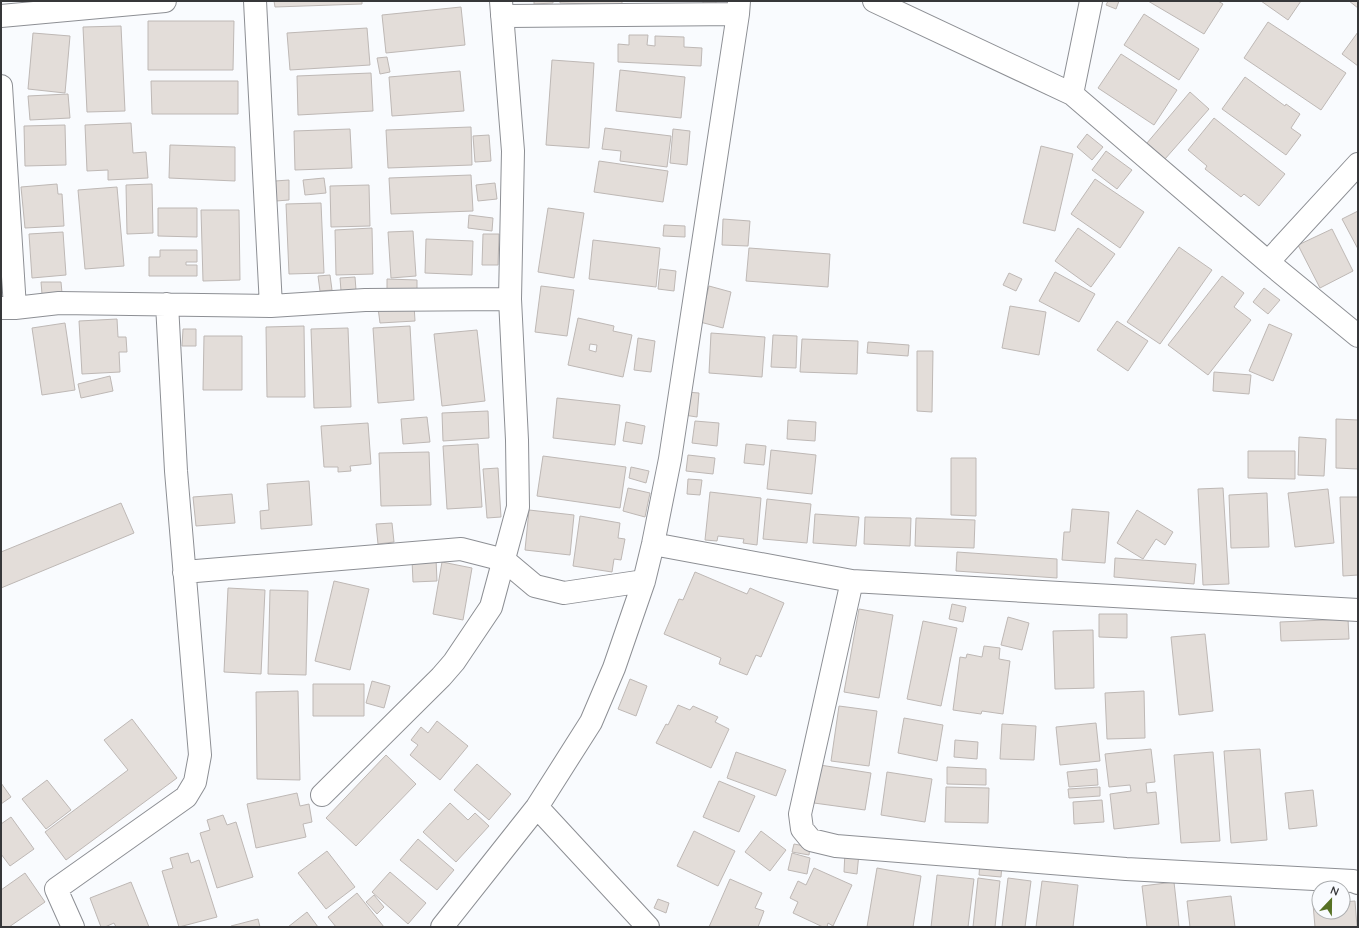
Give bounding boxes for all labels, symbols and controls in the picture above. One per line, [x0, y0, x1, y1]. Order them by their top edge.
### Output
north arrow [1311, 880, 1351, 920]
text: N [1328, 883, 1341, 899]

